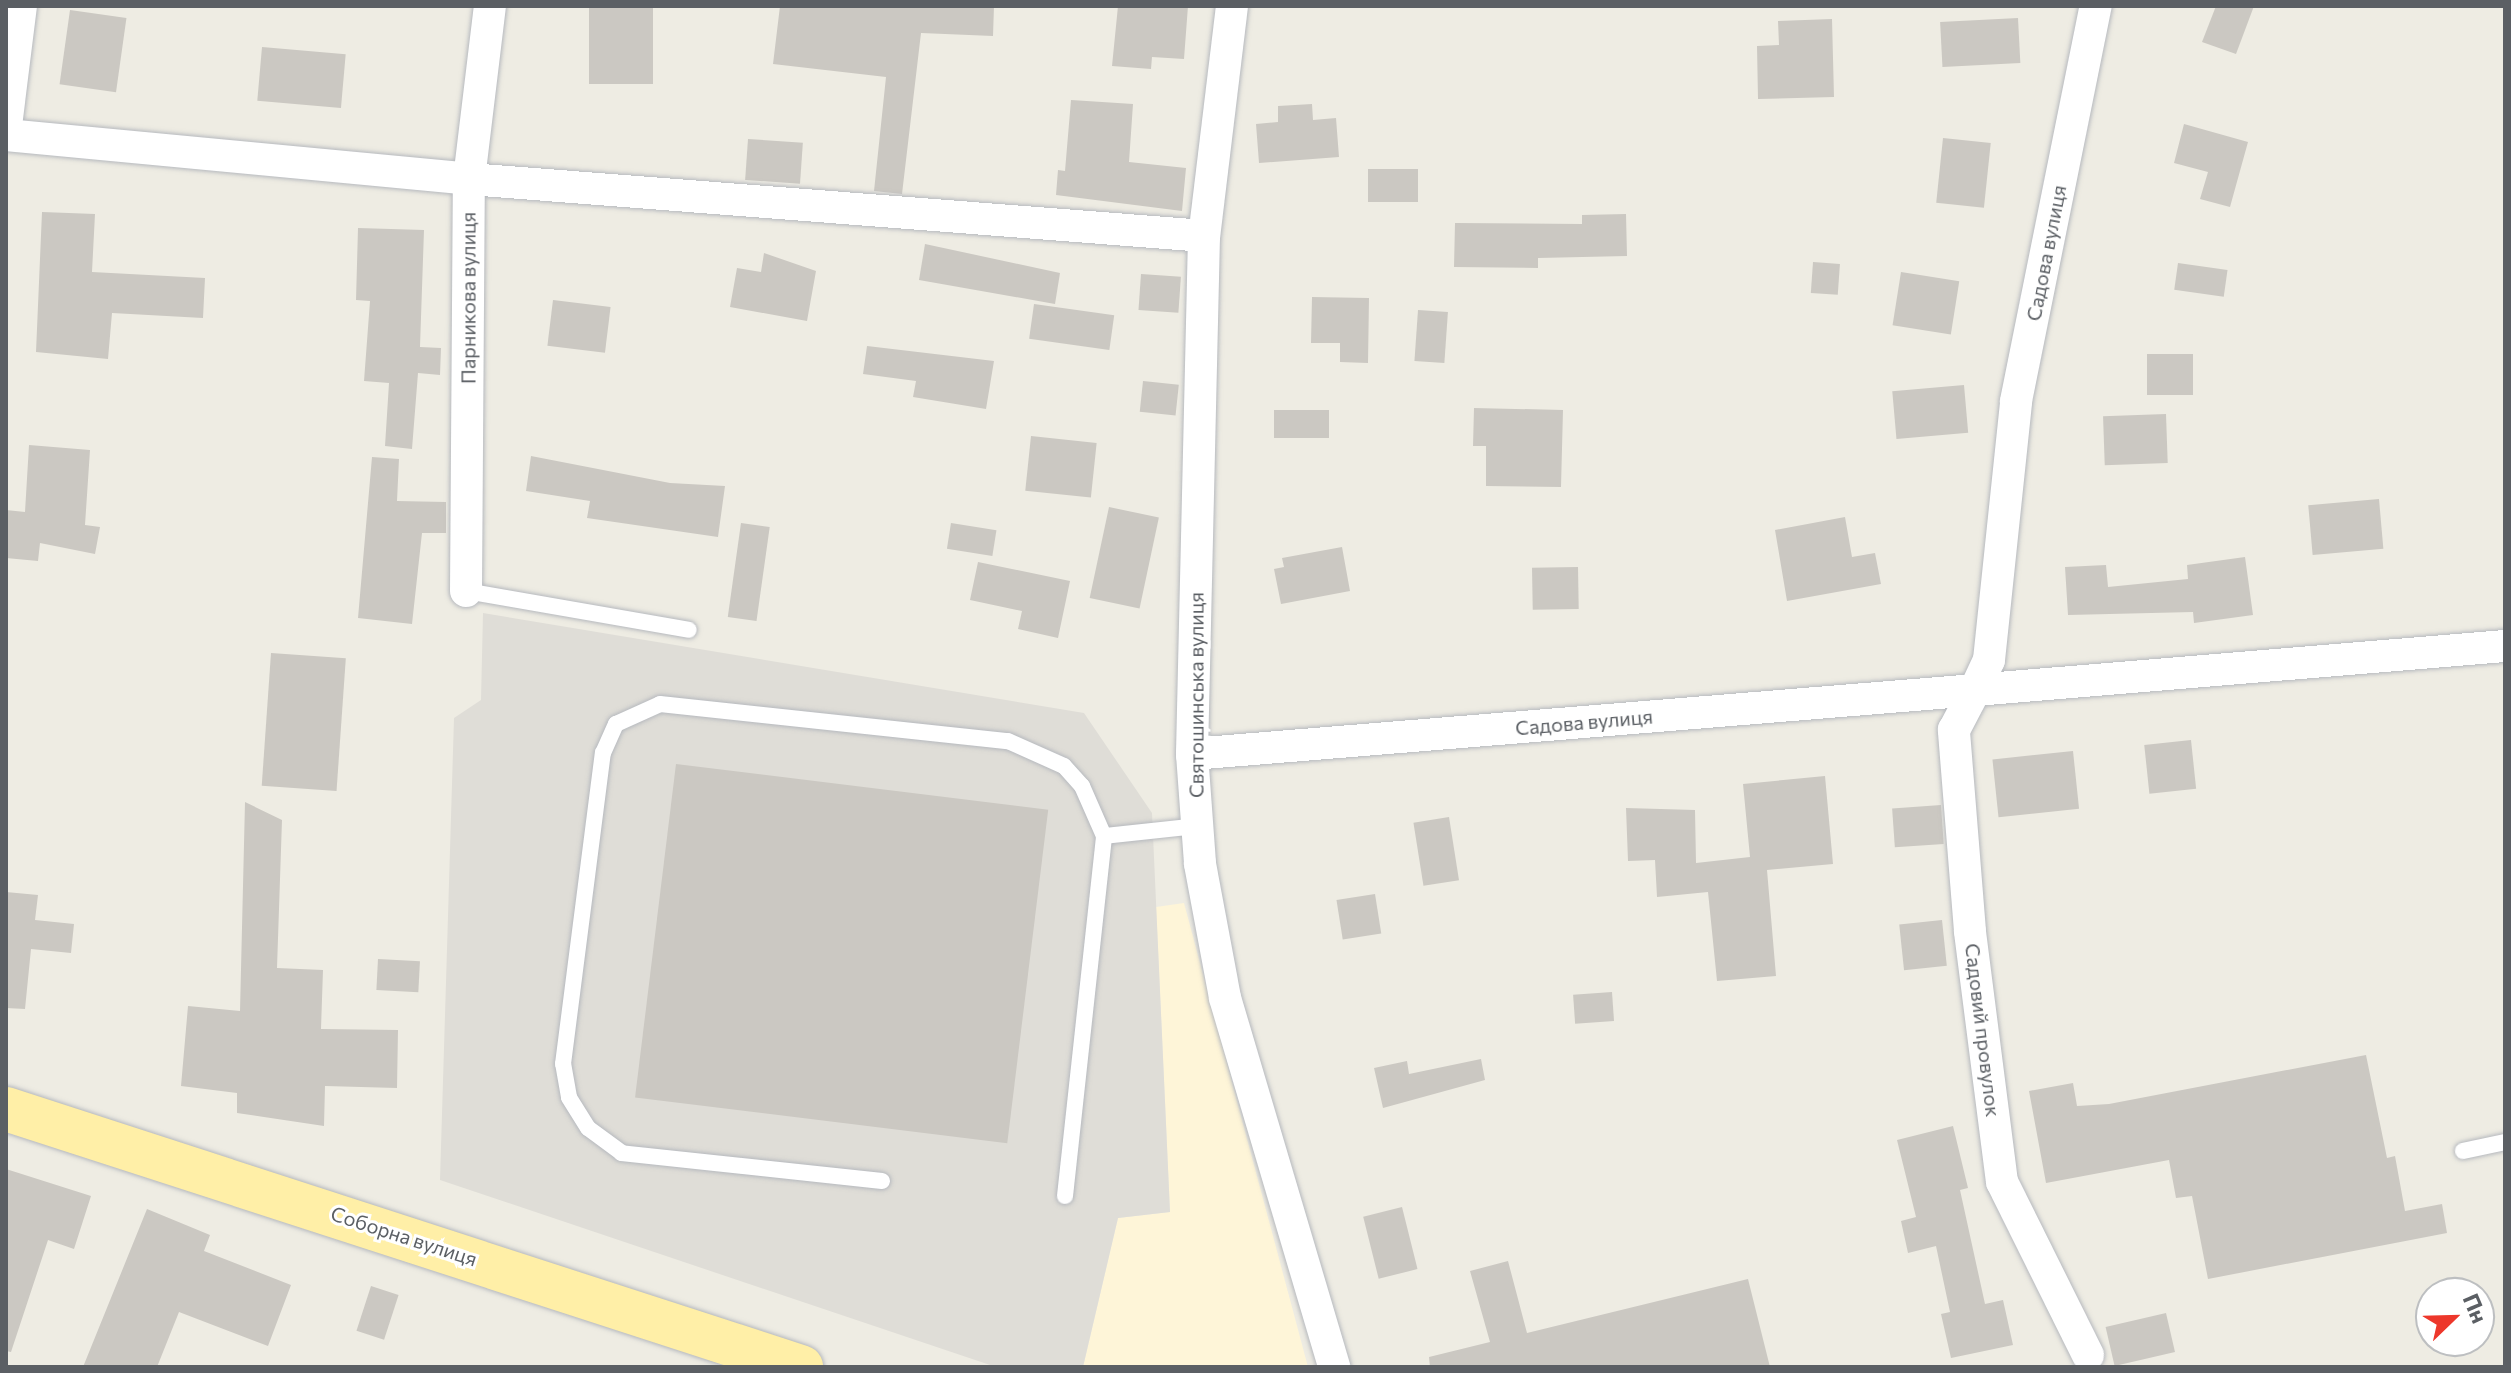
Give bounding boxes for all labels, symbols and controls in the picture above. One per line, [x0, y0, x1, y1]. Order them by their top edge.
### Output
street label: Садова вулиця [2021, 183, 2071, 323]
street label: Парникова вулиця [456, 212, 480, 384]
street label: Святошинська вулиця [1184, 592, 1208, 798]
street label: Садова вулиця [1514, 704, 1654, 740]
street label: Садовий провулок [1960, 942, 2006, 1118]
street label: Соборна вулиця [328, 1201, 480, 1271]
north arrow [2415, 1277, 2495, 1357]
text: Пн [2458, 1290, 2494, 1327]

